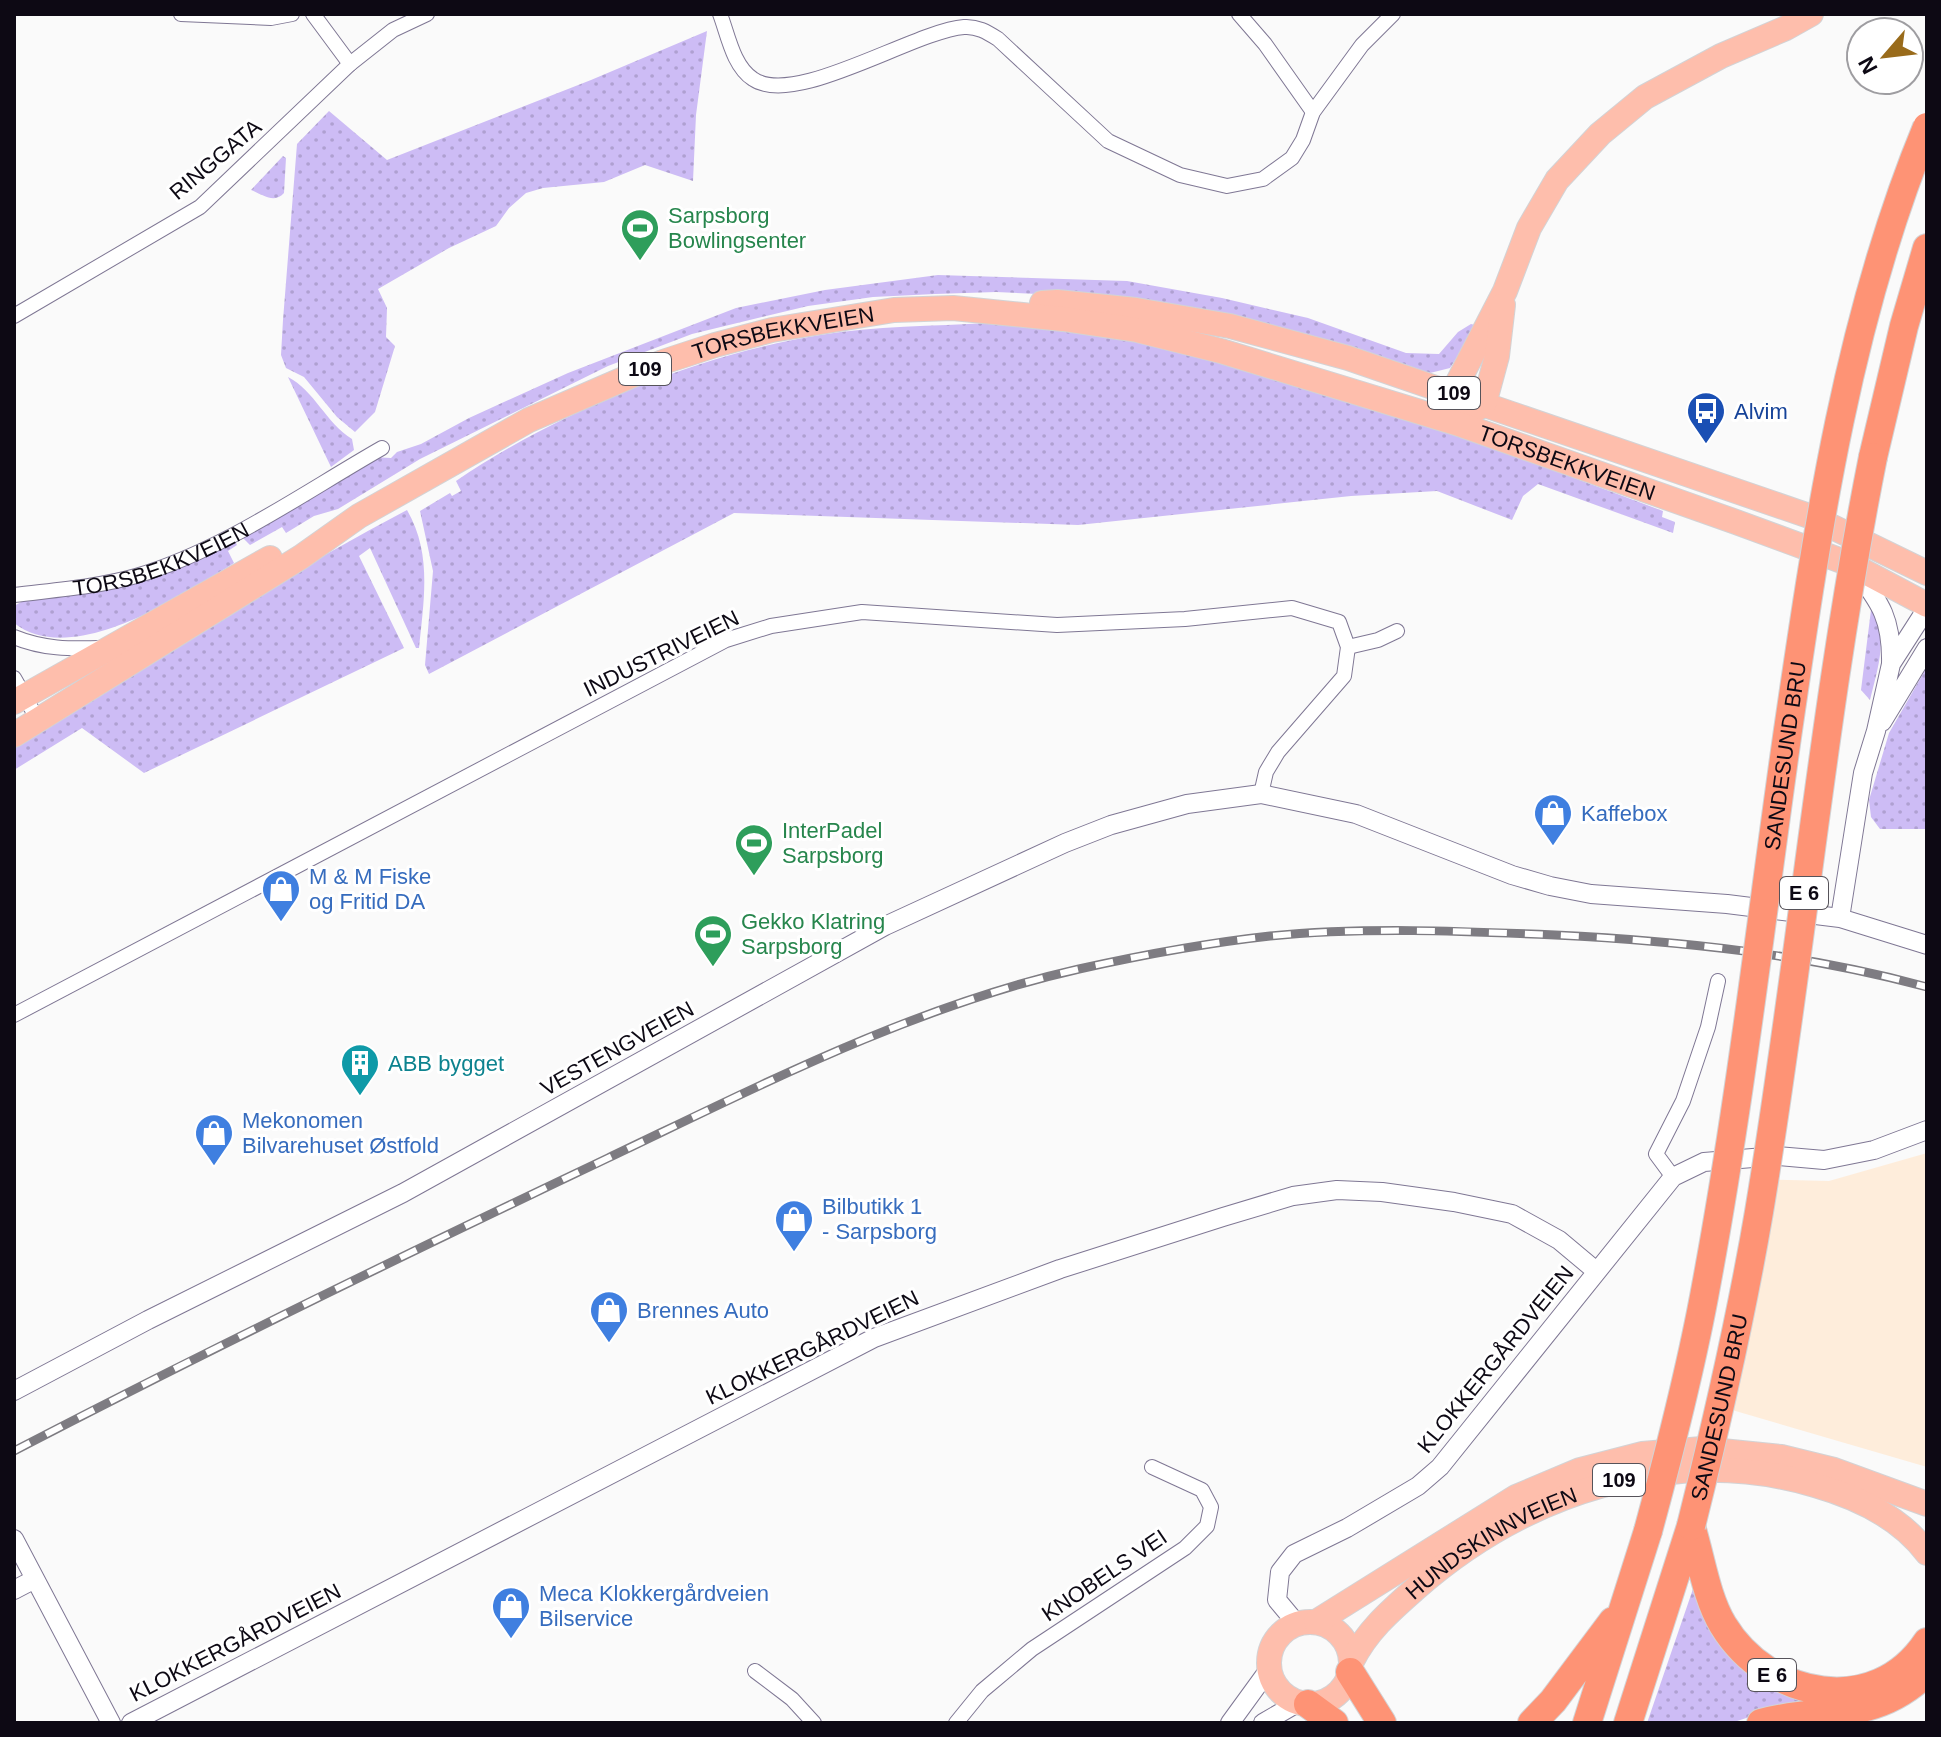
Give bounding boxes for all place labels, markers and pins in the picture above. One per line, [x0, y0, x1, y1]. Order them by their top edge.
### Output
place label: Sarpsborg Bowlingsenter [668, 203, 806, 253]
sports icon: Sarpsborg Bowlingsenter [619, 207, 661, 262]
bus stop icon: Alvim [1685, 390, 1727, 445]
place label: Alvim [1734, 399, 1788, 424]
shop icon: Kaffebox [1532, 792, 1574, 847]
place label: Kaffebox [1581, 801, 1667, 826]
place label: InterPadel Sarpsborg [782, 818, 884, 868]
sports icon: InterPadel Sarpsborg [733, 822, 775, 877]
place label: M & M Fiske og Fritid DA [309, 864, 431, 914]
shop icon: M & M Fiske og Fritid DA [260, 868, 302, 923]
place label: Gekko Klatring Sarpsborg [741, 909, 885, 959]
sports icon: Gekko Klatring Sarpsborg [692, 913, 734, 968]
building icon: ABB bygget [339, 1042, 381, 1097]
place label: ABB bygget [388, 1051, 504, 1076]
place label: Mekonomen Bilvarehuset Østfold [242, 1108, 439, 1158]
shop icon: Mekonomen Bilvarehuset Østfold [193, 1112, 235, 1167]
place label: Bilbutikk 1 - Sarpsborg [822, 1194, 937, 1244]
shop icon: Bilbutikk 1 - Sarpsborg [773, 1198, 815, 1253]
shop icon: Brennes Auto [588, 1289, 630, 1344]
place label: Brennes Auto [637, 1298, 769, 1323]
place label: Meca Klokkergårdveien Bilservice [539, 1581, 769, 1631]
shop icon: Meca Klokkergårdveien Bilservice [490, 1585, 532, 1640]

